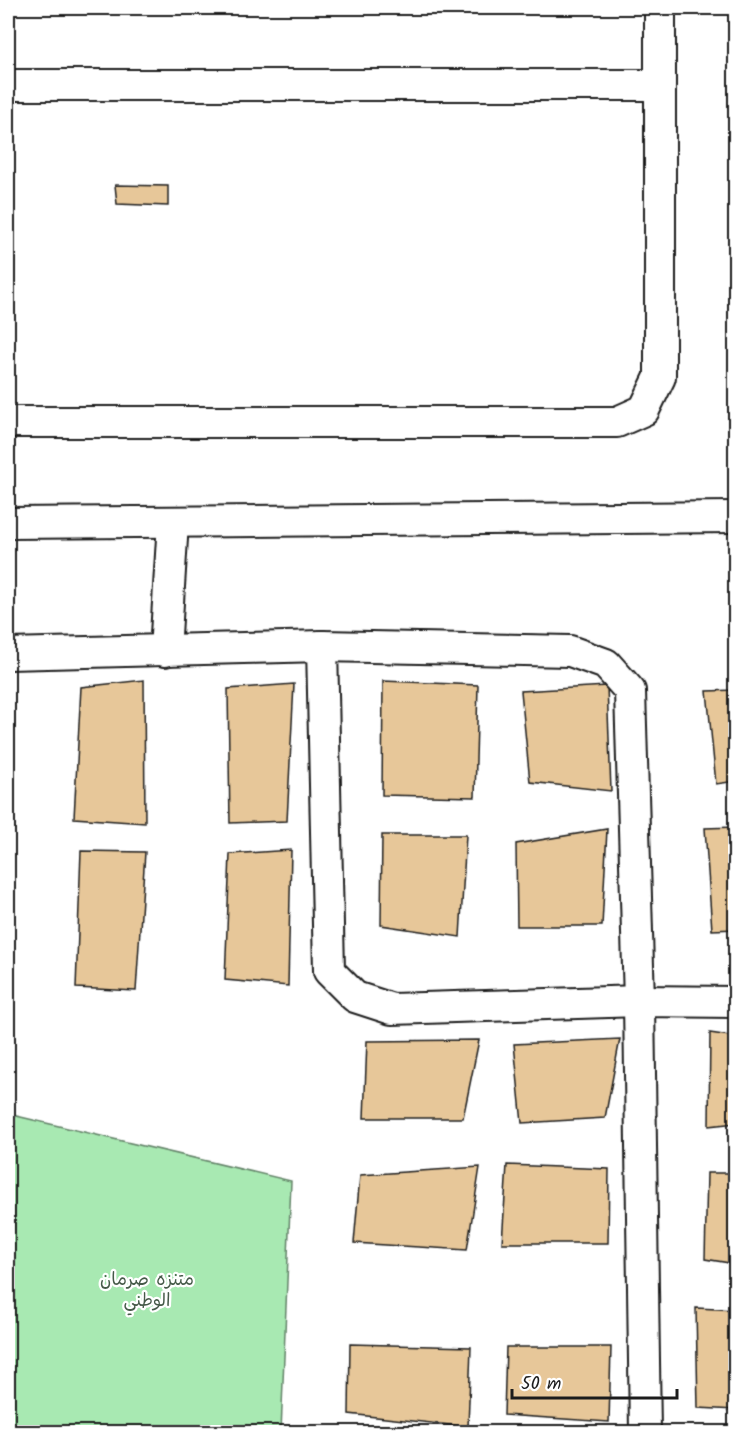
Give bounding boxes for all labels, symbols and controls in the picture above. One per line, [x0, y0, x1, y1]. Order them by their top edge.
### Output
park label: متنزه صرمان الوطني [100, 1266, 194, 1316]
scale bar [512, 1362, 677, 1400]
text: 50 m [521, 1370, 561, 1399]

